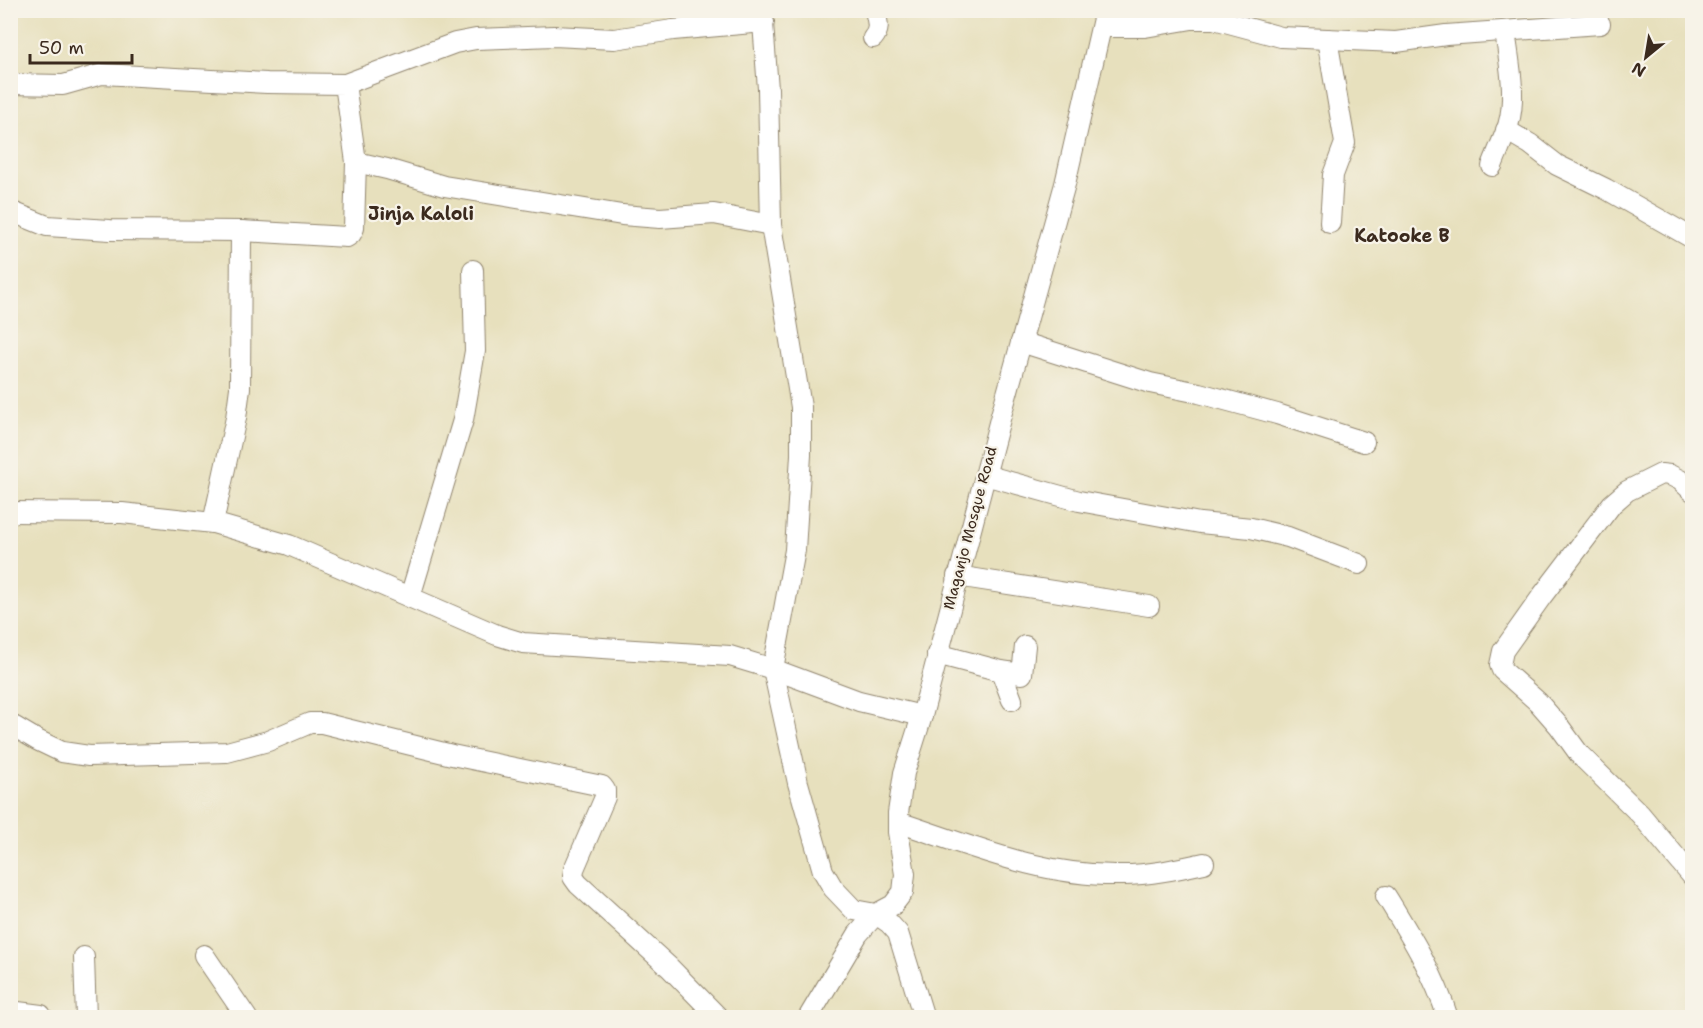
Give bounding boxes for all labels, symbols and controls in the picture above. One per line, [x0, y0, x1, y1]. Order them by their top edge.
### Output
scale bar [30, 27, 132, 65]
north arrow [1616, 27, 1676, 87]
text: 50 m [39, 36, 84, 60]
text: N [1628, 57, 1649, 82]
district label: Jinja Kaloli [368, 202, 474, 226]
district label: Katooke B [1354, 224, 1450, 248]
street label: Maganjo Mosque Road [939, 444, 1002, 612]

